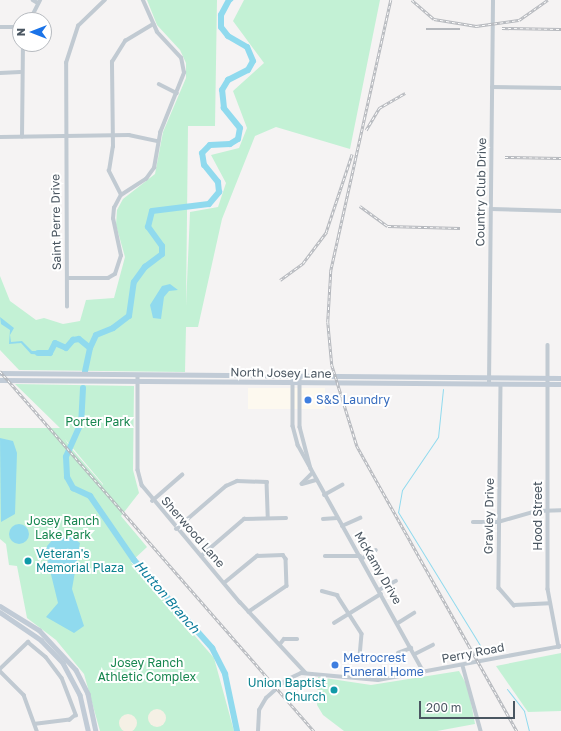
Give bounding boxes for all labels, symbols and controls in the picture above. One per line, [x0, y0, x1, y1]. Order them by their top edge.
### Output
north arrow [12, 12, 52, 52]
text: N [14, 28, 27, 36]
street label: Country Club Drive [473, 137, 489, 247]
street label: Saint Perre Drive [48, 174, 64, 270]
street label: North Josey Lane [230, 365, 332, 381]
place label: S&S Laundry [316, 393, 390, 407]
marker: S&S Laundry [303, 395, 313, 405]
park label: Porter Park [65, 415, 131, 429]
street label: Gravley Drive [481, 478, 497, 554]
street label: Hood Street [531, 481, 545, 551]
street label: Sherwood Lane [158, 494, 228, 570]
park label: Josey Ranch Lake Park [27, 514, 99, 542]
street label: McKamy Drive [351, 529, 405, 607]
place label: Veteran's Memorial Plaza [36, 547, 124, 575]
marker: Veteran's Memorial Plaza [23, 556, 33, 566]
water label: Hutton Branch [131, 557, 203, 637]
street label: Perry Road [440, 640, 506, 666]
place label: Metrocrest Funeral Home [343, 651, 424, 679]
park label: Josey Ranch Athletic Complex [98, 656, 196, 684]
marker: Metrocrest Funeral Home [330, 660, 340, 670]
place label: Union Baptist Church [248, 676, 326, 704]
marker: Union Baptist Church [329, 685, 339, 695]
scale bar [421, 693, 517, 719]
text: 200 m [426, 700, 461, 715]

